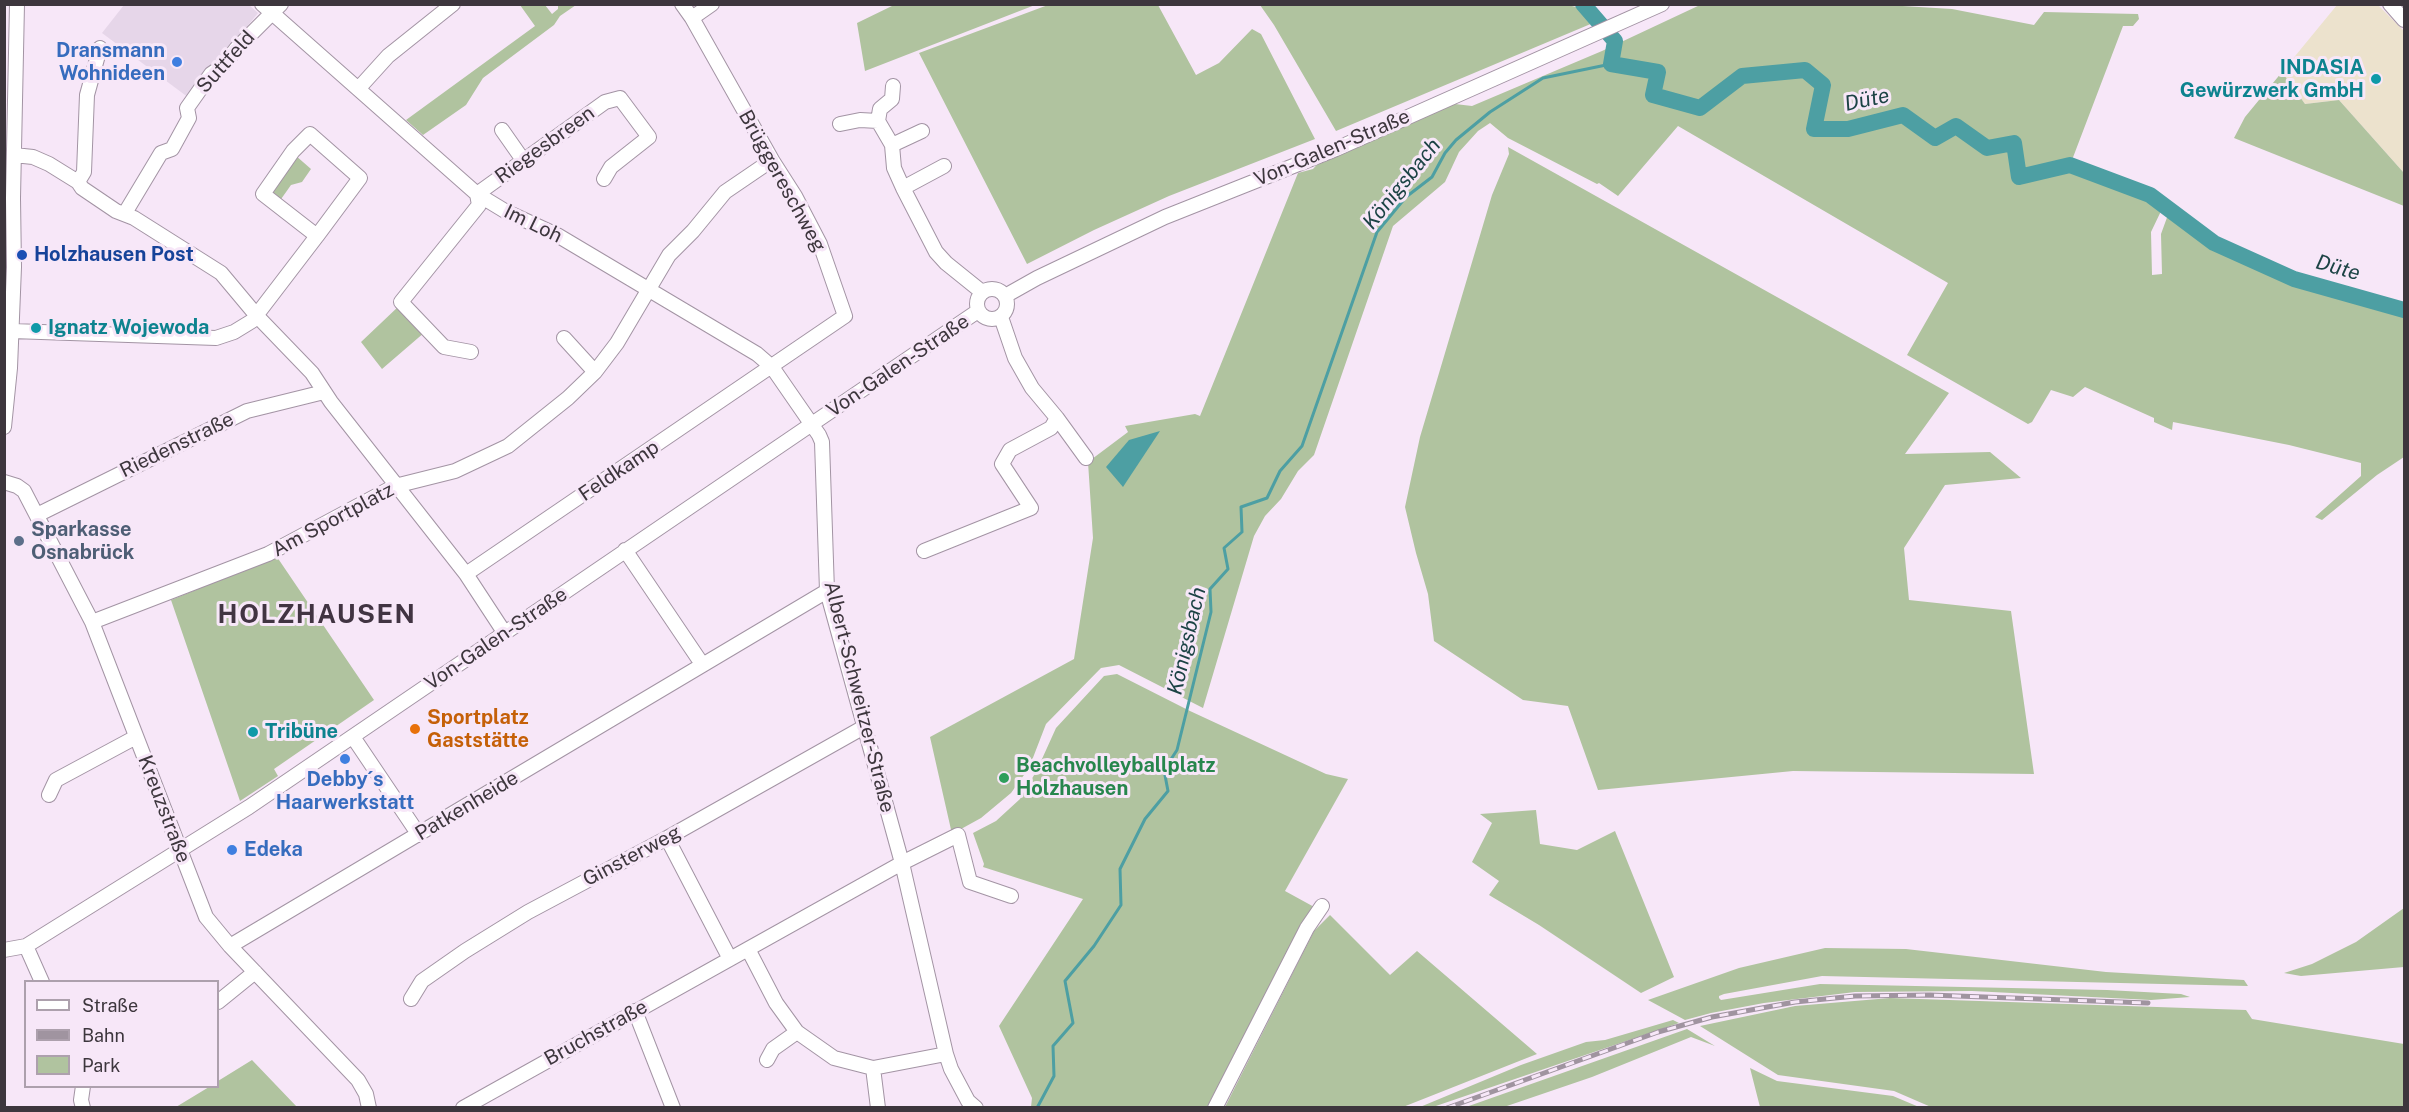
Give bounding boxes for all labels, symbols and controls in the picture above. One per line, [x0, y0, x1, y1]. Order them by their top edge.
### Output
street label: Suttfeld [192, 26, 260, 98]
place label: Dransmann Wohnideen [56, 39, 165, 86]
marker: Dransmann Wohnideen [170, 55, 184, 69]
place label: INDASIA Gewürzwerk GmbH [2180, 56, 2364, 103]
marker: INDASIA Gewürzwerk GmbH [2369, 72, 2383, 86]
water label: Düte [1842, 83, 1892, 117]
street label: Riegesbreen [491, 101, 599, 189]
street label: Von-Galen-Straße [1251, 104, 1413, 192]
street label: Brüggereschweg [733, 106, 831, 256]
water label: Königsbach [1358, 133, 1446, 235]
street label: Im Loh [500, 200, 566, 248]
place label: Holzhausen Post [34, 243, 194, 267]
marker: Holzhausen Post [15, 248, 29, 262]
water label: Düte [2313, 250, 2363, 286]
street label: Von-Galen-Straße [822, 309, 974, 423]
place label: Ignatz Wojewoda [48, 316, 209, 340]
marker: Ignatz Wojewoda [29, 321, 43, 335]
street label: Riedenstraße [116, 407, 238, 483]
street label: Feldkamp [574, 435, 664, 507]
street label: Am Sportplatz [268, 478, 398, 562]
place label: Sparkasse Osnabrück [31, 518, 134, 565]
marker: Sparkasse Osnabrück [12, 534, 26, 548]
street label: Albert-Schweitzer-Straße [819, 579, 899, 815]
street label: Von-Galen-Straße [420, 582, 572, 696]
water label: Königsbach [1162, 585, 1212, 697]
district label: HOLZHAUSEN [218, 599, 416, 631]
place label: Sportplatz Gaststätte [427, 706, 529, 753]
place label: Tribüne [265, 720, 338, 744]
marker: Sportplatz Gaststätte [408, 722, 422, 736]
marker: Tribüne [246, 725, 260, 739]
street label: Kreuzstraße [133, 752, 195, 866]
marker: Debby´s Haarwerkstatt [338, 752, 352, 766]
place label: Beachvolleyballplatz Holzhausen [1016, 754, 1215, 801]
street label: Patkenheide [411, 766, 523, 846]
place label: Debby´s Haarwerkstatt [276, 768, 414, 815]
marker: Beachvolleyballplatz Holzhausen [997, 771, 1011, 785]
street label: Ginsterweg [579, 820, 685, 892]
place label: Edeka [244, 838, 303, 862]
marker: Edeka [225, 843, 239, 857]
legend [24, 980, 219, 1088]
text: Straße [82, 995, 138, 1016]
street label: Bruchstraße [540, 995, 652, 1071]
text: Bahn [82, 1025, 125, 1046]
text: Park [82, 1055, 120, 1076]

